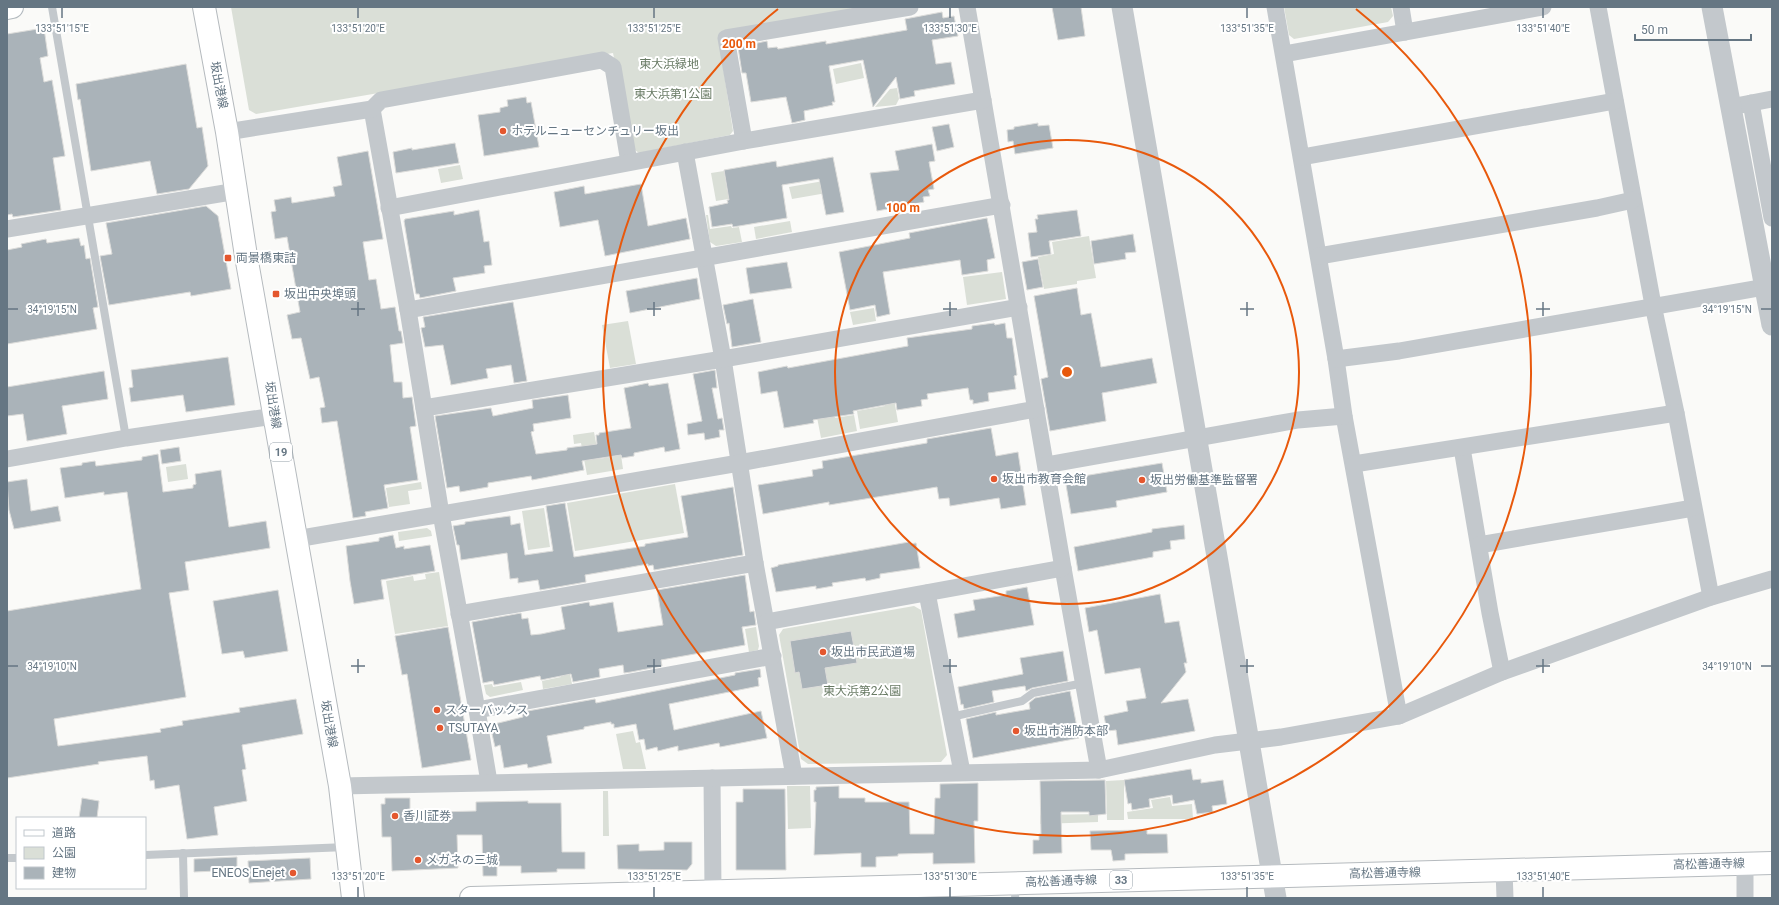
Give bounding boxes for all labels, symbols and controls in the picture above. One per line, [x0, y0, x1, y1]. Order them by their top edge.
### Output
scale bar [1635, 16, 1751, 42]
text: 133°51'15"E [35, 23, 89, 34]
text: 133°51'20"E [331, 23, 385, 34]
text: 133°51'25"E [627, 23, 681, 34]
text: 133°51'30"E [923, 23, 977, 34]
text: 133°51'35"E [1220, 23, 1274, 34]
text: 133°51'40"E [1516, 23, 1570, 34]
text: 50 m [1641, 23, 1668, 37]
text: 200 m [722, 37, 756, 51]
park label: 東大浜緑地 [639, 57, 699, 71]
street label: 坂出港線 [208, 60, 230, 110]
park label: 東大浜第1公園 [634, 87, 712, 101]
place label: ホテルニューセンチュリー坂出 [511, 124, 679, 138]
marker: ホテルニューセンチュリー坂出 [498, 126, 508, 136]
text: 100 m [886, 201, 920, 215]
place label: 両景橋東詰 [236, 251, 296, 265]
marker: 両景橋東詰 [223, 253, 233, 263]
place label: 坂出中央埠頭 [284, 287, 356, 301]
marker: 坂出中央埠頭 [271, 289, 281, 299]
text: 34°19'15"N [27, 304, 77, 315]
text: 34°19'15"N [1702, 304, 1752, 315]
centre of rings [1060, 365, 1074, 379]
street label: 坂出港線 [262, 380, 284, 430]
road number: 19 [270, 443, 292, 461]
place label: 坂出市教育会館 [1002, 472, 1086, 486]
place label: 坂出労働基準監督署 [1150, 473, 1258, 487]
marker: 坂出市教育会館 [989, 474, 999, 484]
marker: 坂出労働基準監督署 [1137, 475, 1147, 485]
place label: 坂出市民武道場 [831, 645, 915, 659]
marker: 坂出市民武道場 [818, 647, 828, 657]
text: 34°19'10"N [27, 661, 77, 672]
text: 34°19'10"N [1702, 661, 1752, 672]
park label: 東大浜第2公園 [823, 684, 901, 698]
street label: 坂出港線 [318, 699, 340, 749]
place label: スターバックス [445, 703, 529, 717]
marker: スターバックス [432, 705, 442, 715]
place label: TSUTAYA [448, 721, 499, 735]
marker: TSUTAYA [435, 723, 445, 733]
place label: 坂出市消防本部 [1024, 724, 1108, 738]
marker: 坂出市消防本部 [1011, 726, 1021, 736]
place label: 香川証券 [403, 809, 451, 823]
marker: 香川証券 [390, 811, 400, 821]
legend [16, 817, 146, 889]
text: 道路 [52, 826, 76, 840]
text: 公園 [52, 846, 76, 860]
place label: メガネの三城 [426, 853, 498, 867]
marker: メガネの三城 [413, 855, 423, 865]
street label: 高松善通寺線 [1673, 856, 1745, 872]
street label: 高松善通寺線 [1349, 865, 1421, 881]
text: 建物 [52, 866, 76, 880]
place label: ENEOS Enejet [211, 866, 285, 880]
marker: ENEOS Enejet [288, 868, 298, 878]
text: 133°51'20"E [331, 871, 385, 882]
text: 133°51'25"E [627, 871, 681, 882]
text: 133°51'30"E [923, 871, 977, 882]
road number: 33 [1110, 871, 1132, 889]
text: 133°51'35"E [1220, 871, 1274, 882]
text: 133°51'40"E [1516, 871, 1570, 882]
street label: 高松善通寺線 [1025, 873, 1097, 889]

